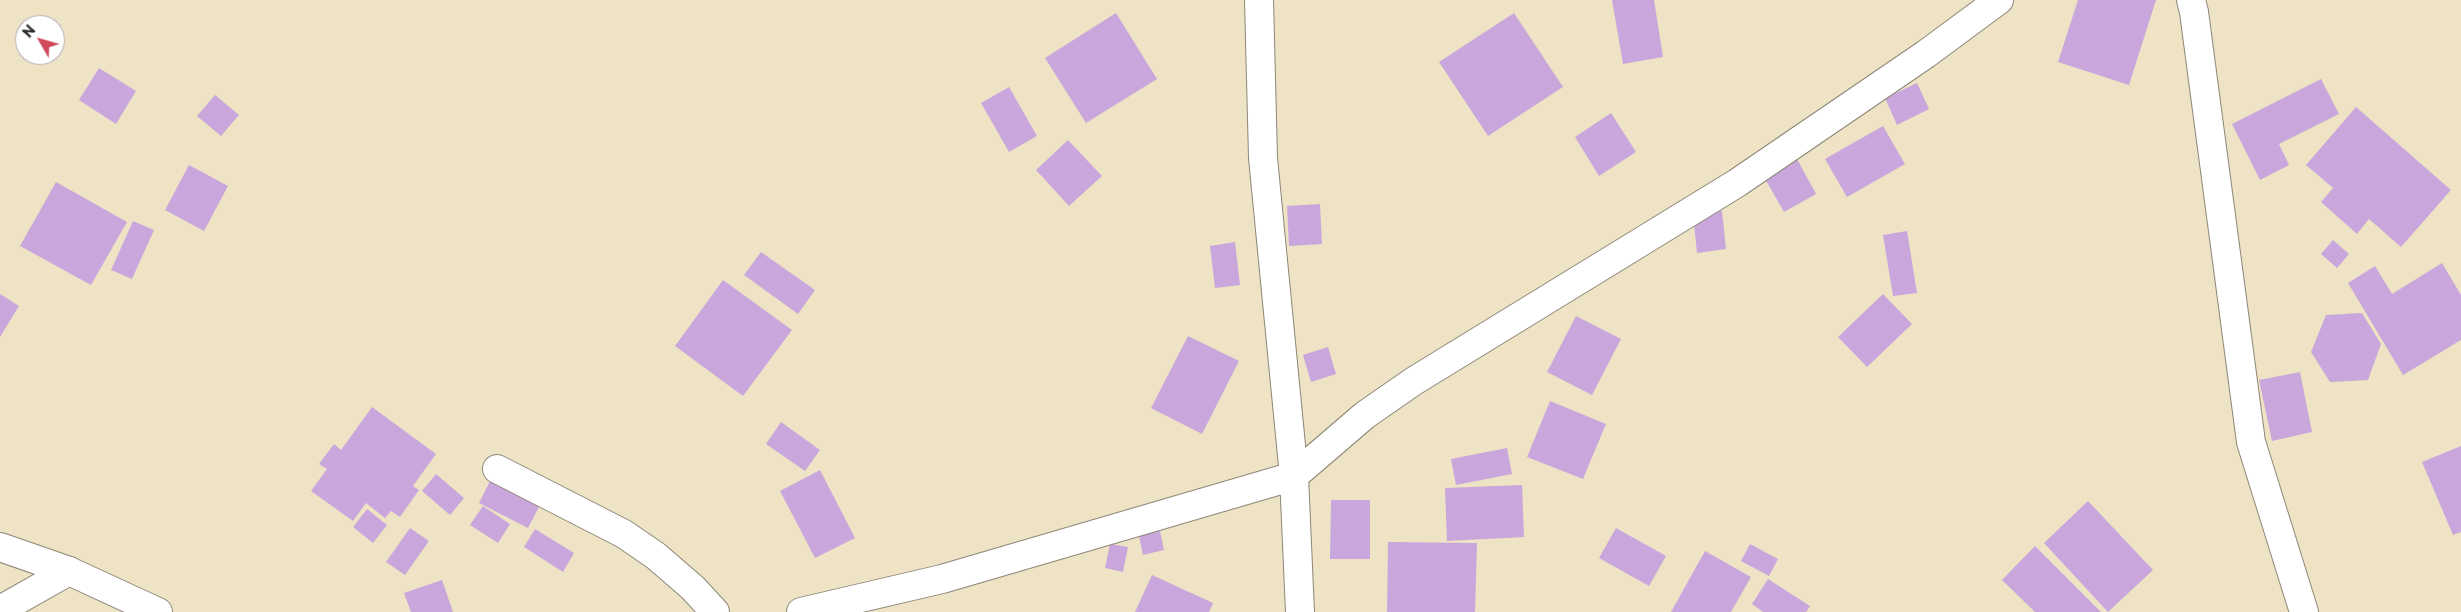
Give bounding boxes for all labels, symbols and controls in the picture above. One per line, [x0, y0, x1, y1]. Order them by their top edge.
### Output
north arrow [15, 15, 65, 65]
text: N [17, 20, 40, 42]

